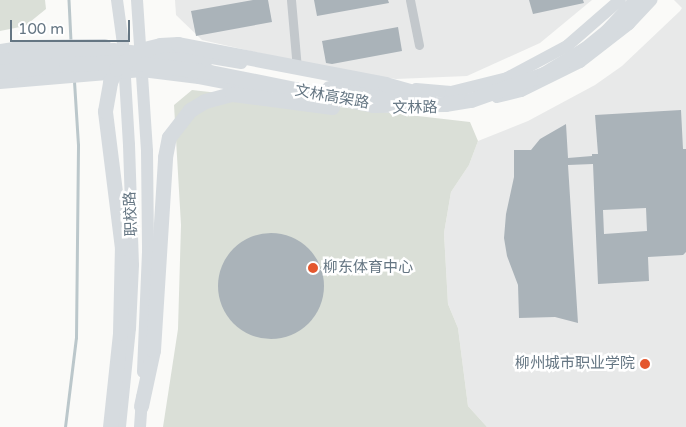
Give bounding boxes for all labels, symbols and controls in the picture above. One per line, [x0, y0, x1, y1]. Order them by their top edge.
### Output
scale bar [12, 10, 132, 42]
text: 100 m [18, 20, 64, 38]
street label: 文林高架路 [294, 82, 370, 112]
street label: 文林路 [392, 99, 438, 117]
street label: 职校路 [121, 191, 141, 237]
place label: 柳东体育中心 [323, 259, 413, 277]
marker: 柳东体育中心 [307, 262, 319, 274]
place label: 柳州城市职业学院 [515, 355, 635, 373]
marker: 柳州城市职业学院 [639, 358, 651, 370]

